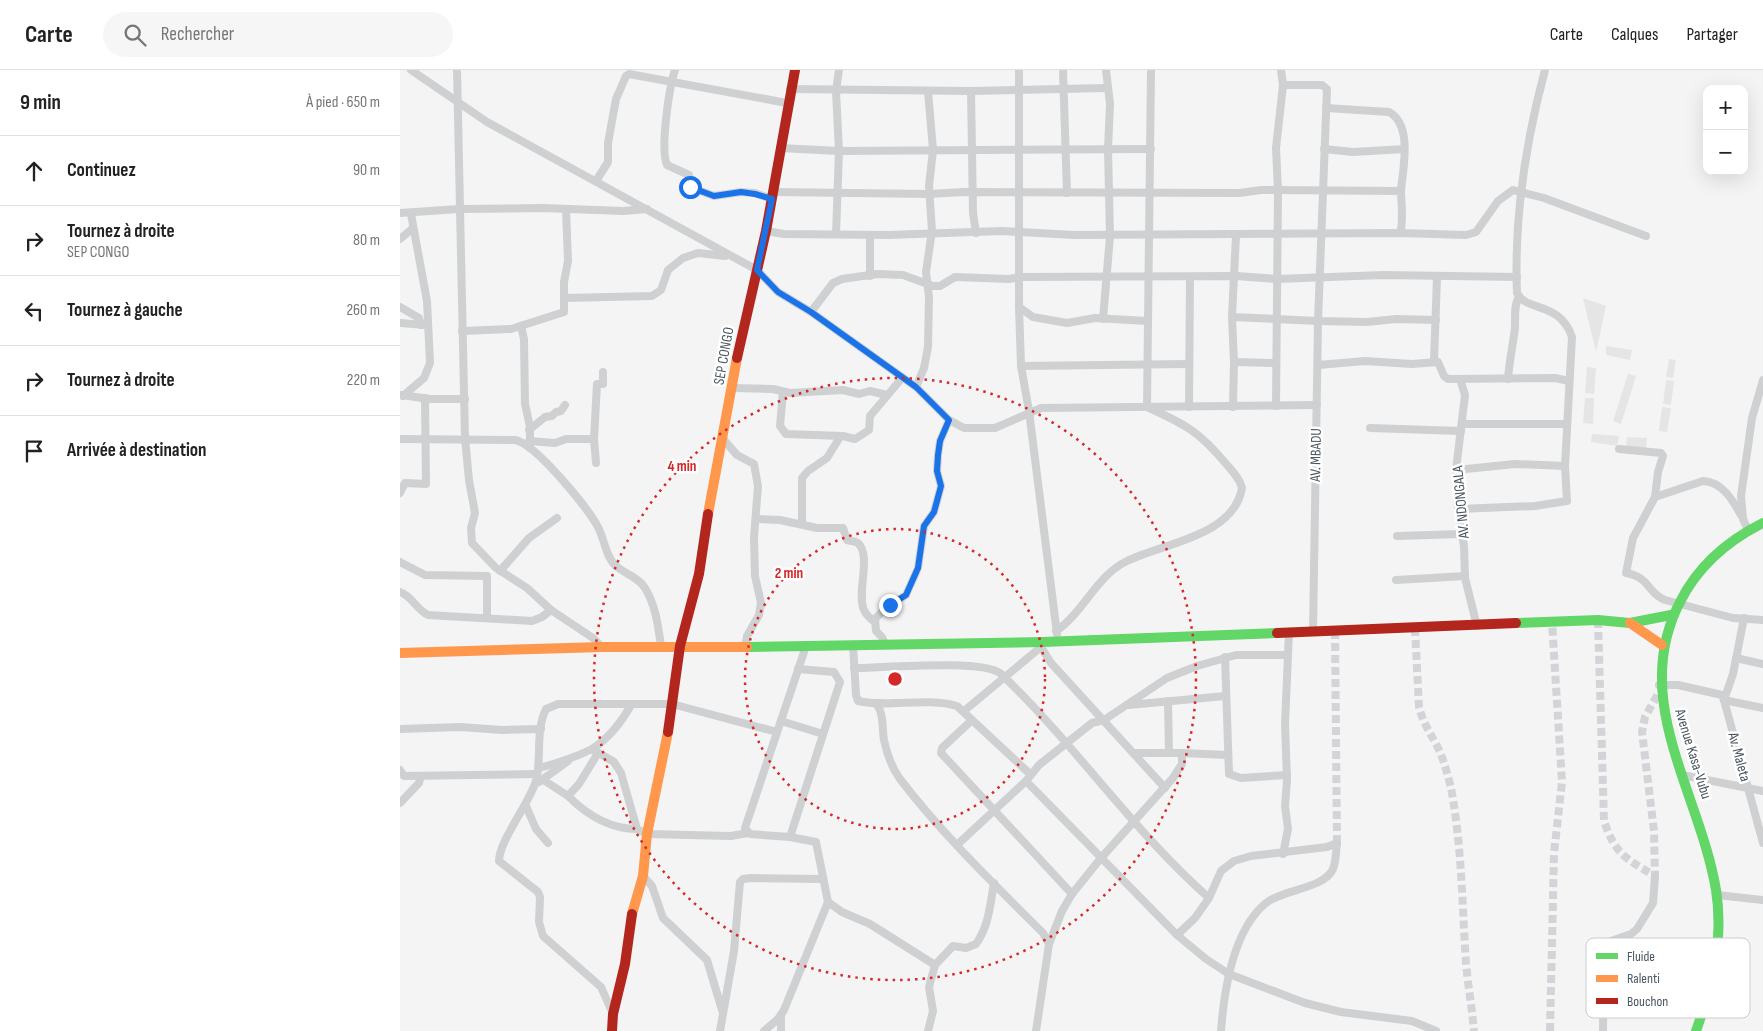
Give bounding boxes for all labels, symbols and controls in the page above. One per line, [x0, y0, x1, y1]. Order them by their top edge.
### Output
search box [103, 12, 453, 57]
text: Carte [25, 20, 73, 49]
icon: search [121, 21, 149, 49]
text: Rechercher [161, 23, 234, 46]
text: Carte [1550, 24, 1583, 45]
text: Calques [1611, 24, 1658, 45]
text: Partager [1686, 24, 1738, 45]
map controls [1703, 85, 1748, 175]
button: + [1703, 85, 1748, 130]
text: 9 min [20, 90, 61, 115]
text: À pied · 650 m [306, 93, 380, 112]
button: − [1703, 130, 1748, 175]
icon: ahead [20, 157, 48, 185]
text: Continuez [67, 159, 136, 182]
text: 90 m [353, 161, 380, 180]
route start [679, 176, 702, 199]
text: Tournez à droite [67, 220, 175, 243]
icon: right [20, 227, 48, 255]
text: 80 m [353, 231, 380, 250]
text: SEP CONGO [67, 243, 129, 262]
icon: left [20, 297, 48, 325]
text: Tournez à gauche [67, 299, 183, 322]
text: 260 m [346, 301, 380, 320]
street label: SEP CONGO [710, 326, 738, 386]
icon: right [20, 367, 48, 395]
text: Tournez à droite [67, 369, 175, 392]
text: 220 m [347, 371, 380, 390]
street label: AV. MBADU [1306, 428, 1326, 483]
icon: arrive [20, 437, 48, 465]
text: Arrivée à destination [67, 439, 207, 462]
text: 4 min [668, 457, 696, 476]
street label: AV. NDONGALA [1448, 464, 1474, 540]
text: 2 min [775, 564, 803, 583]
route end [879, 594, 902, 617]
centre of rings [886, 670, 904, 688]
street label: Avenue Kasa-Vubu [1670, 706, 1716, 801]
street label: Av. Maleta [1723, 729, 1755, 784]
legend [1586, 938, 1750, 1018]
text: Fluide [1627, 948, 1655, 965]
text: Ralenti [1627, 970, 1660, 987]
text: Bouchon [1627, 993, 1668, 1010]

